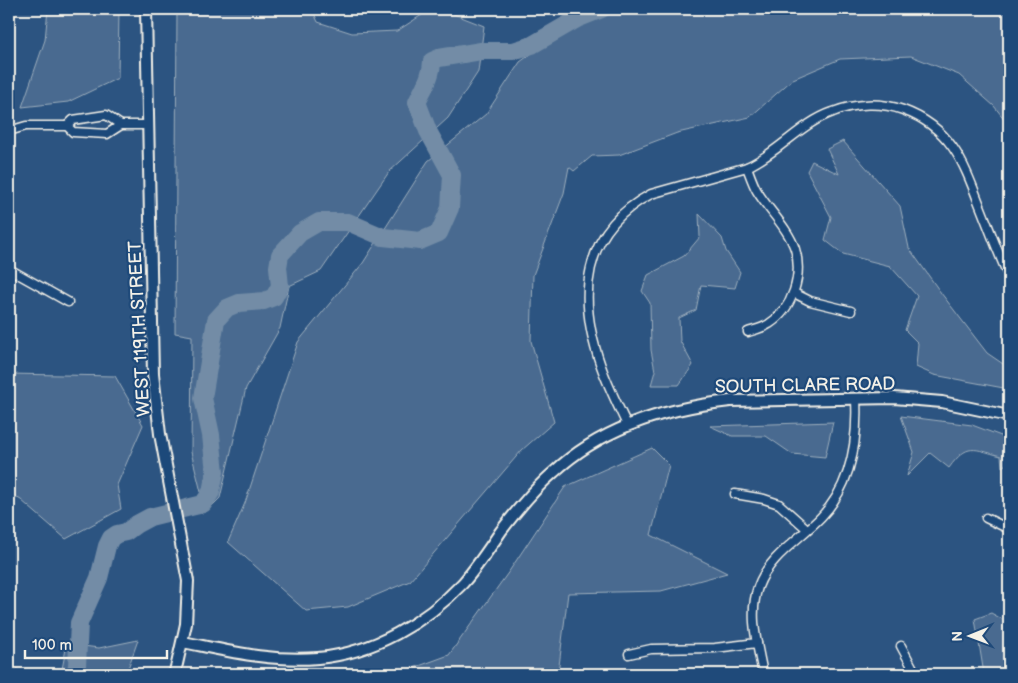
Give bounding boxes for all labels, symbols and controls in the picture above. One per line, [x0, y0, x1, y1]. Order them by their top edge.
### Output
street label: WEST 119TH STREET [124, 240, 155, 417]
street label: SOUTH CLARE ROAD [715, 373, 895, 398]
north arrow [946, 610, 996, 660]
scale bar [25, 628, 168, 660]
text: N [949, 631, 966, 642]
text: 100 m [32, 636, 72, 655]

